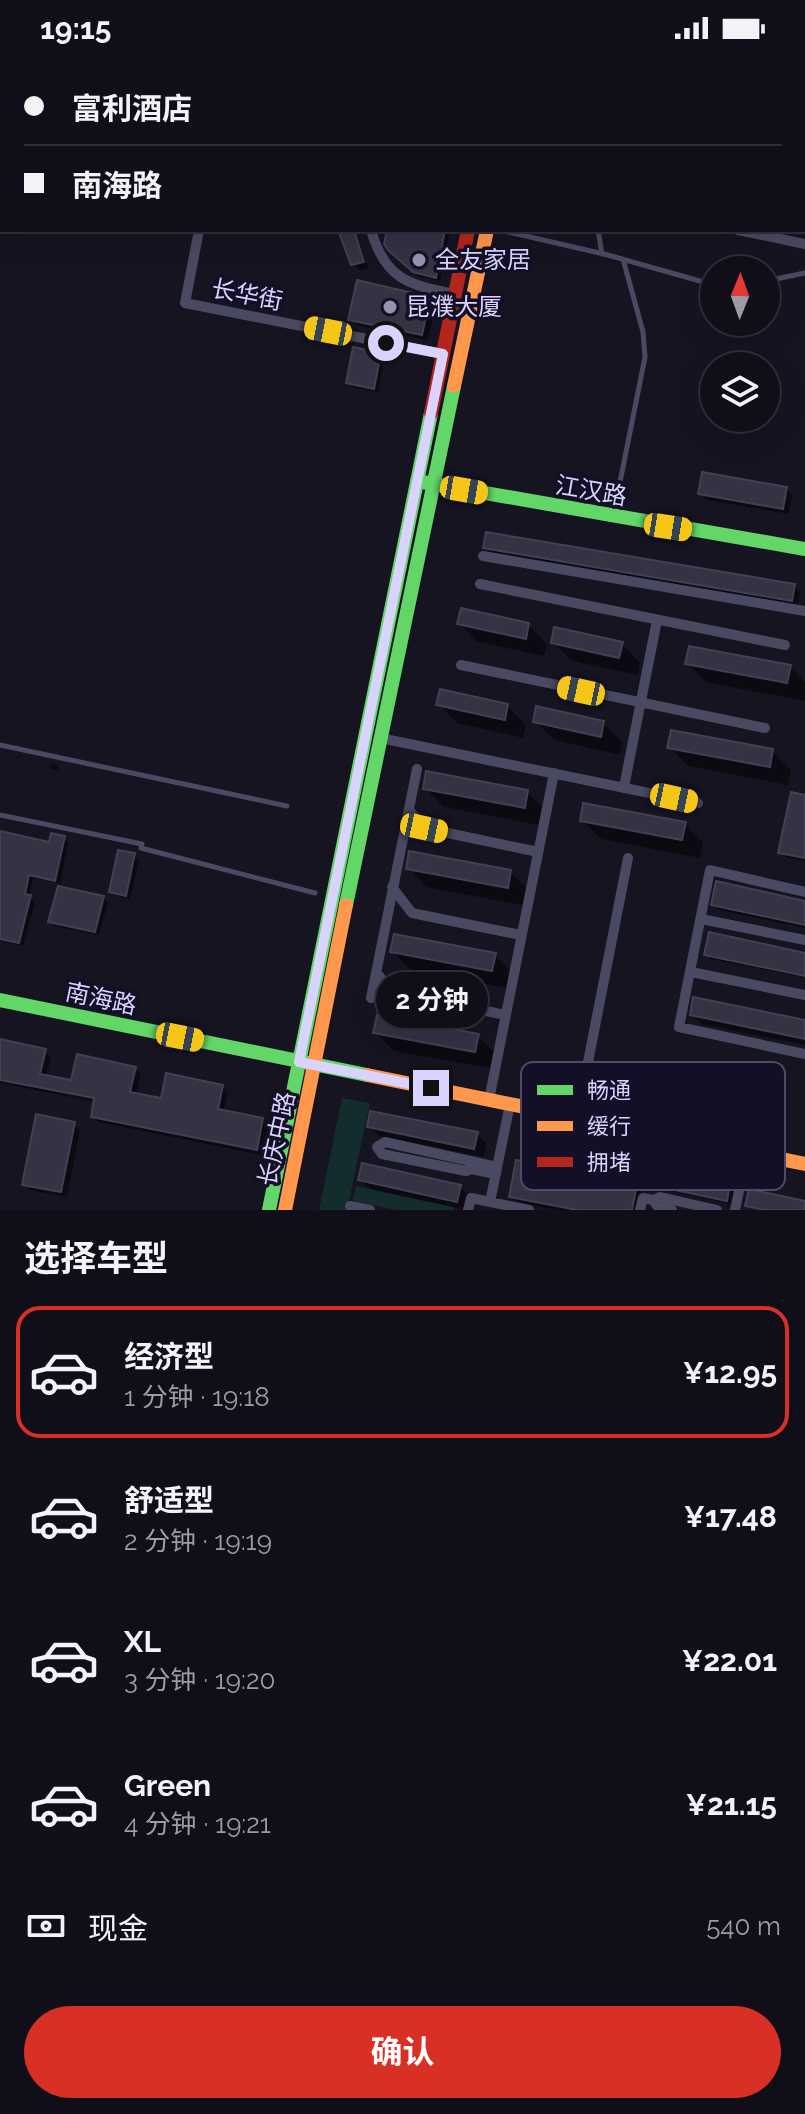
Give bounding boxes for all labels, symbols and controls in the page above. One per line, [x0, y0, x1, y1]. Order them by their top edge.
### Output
text: 19:15 [40, 11, 111, 46]
text: 富利酒店 [72, 91, 192, 126]
text: 南海路 [72, 168, 162, 203]
place label: 全友家居 [435, 245, 531, 274]
marker: 全友家居 [410, 251, 428, 269]
north arrow [700, 256, 780, 336]
map controls [700, 256, 780, 432]
street label: 长华街 [209, 273, 285, 316]
place label: 昆濮大厦 [406, 292, 502, 321]
marker: 昆濮大厦 [381, 298, 399, 316]
car [302, 315, 354, 347]
route start [368, 325, 404, 361]
button: layers [700, 352, 780, 432]
street label: 江汉路 [553, 470, 629, 511]
car [438, 474, 490, 506]
car [642, 511, 694, 543]
car [555, 674, 607, 708]
car [648, 781, 700, 815]
car [398, 811, 450, 845]
callout: 2 分钟 [375, 972, 487, 1028]
street label: 南海路 [63, 977, 139, 1020]
text: 2 分钟 [396, 985, 468, 1015]
car [154, 1021, 206, 1053]
legend [521, 1062, 785, 1190]
route end [413, 1070, 449, 1106]
text: 畅通 [587, 1077, 631, 1103]
street label: 长庆中路 [252, 1089, 301, 1189]
text: 缓行 [587, 1113, 631, 1139]
text: 拥堵 [587, 1149, 631, 1175]
text: 选择车型 [24, 1237, 168, 1279]
icon: car [28, 1336, 100, 1408]
text: 经济型 [124, 1339, 214, 1374]
text: ¥12.95 [683, 1355, 777, 1390]
text: 1 分钟 · 19:18 [124, 1382, 270, 1412]
icon: car [28, 1480, 100, 1552]
text: 舒适型 [124, 1483, 214, 1518]
text: ¥17.48 [684, 1499, 777, 1534]
text: 2 分钟 · 19:19 [124, 1526, 272, 1556]
icon: car [28, 1624, 100, 1696]
text: XL [124, 1624, 161, 1659]
text: ¥22.01 [682, 1643, 777, 1678]
text: 3 分钟 · 19:20 [124, 1665, 275, 1695]
icon: car [28, 1768, 100, 1840]
text: Green [124, 1768, 211, 1803]
text: ¥21.15 [686, 1787, 777, 1822]
text: 4 分钟 · 19:21 [124, 1809, 271, 1839]
icon: cash [24, 1904, 68, 1948]
text: 现金 [88, 1911, 148, 1946]
text: 540 m [706, 1911, 781, 1941]
button: 确认 [24, 2006, 781, 2098]

